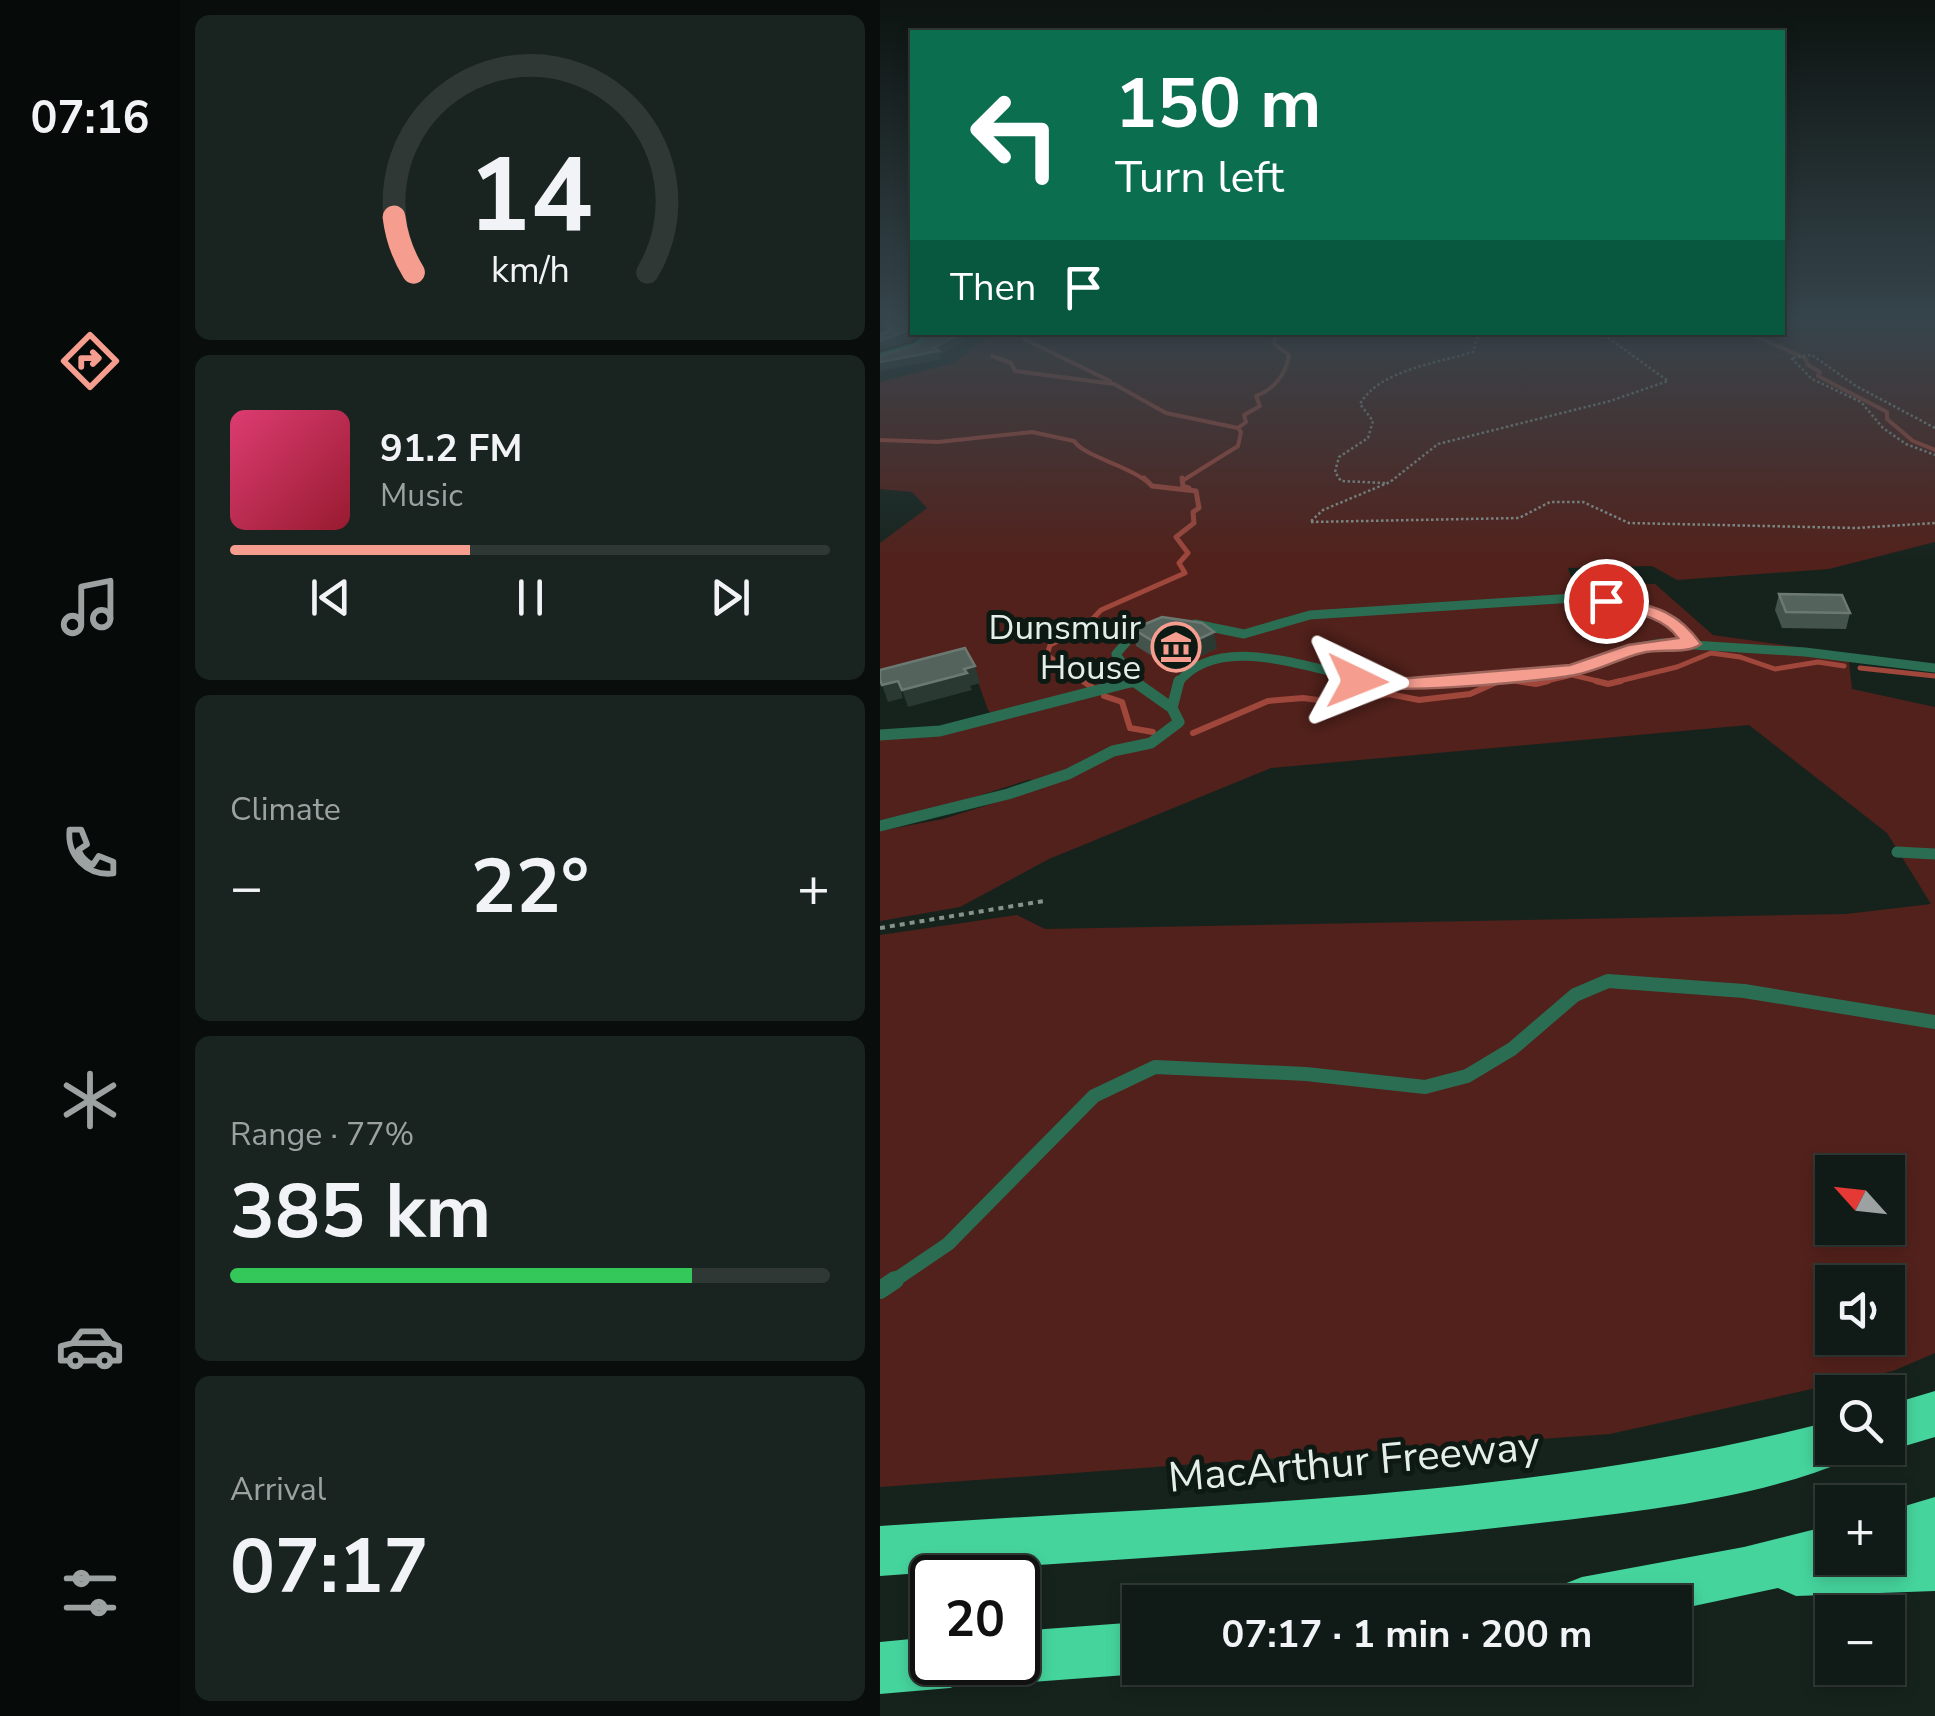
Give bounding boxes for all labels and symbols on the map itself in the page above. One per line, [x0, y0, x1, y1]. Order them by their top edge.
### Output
pin [1564, 559, 1649, 644]
place label: Dunsmuir House [988, 604, 1141, 691]
museum icon: Dunsmuir House [1150, 621, 1202, 673]
position arrow [1305, 629, 1409, 733]
north arrow [1815, 1155, 1905, 1245]
street label: MacArthur Freeway [1166, 1417, 1543, 1507]
speed limit sign: 20 [910, 1555, 1040, 1685]

